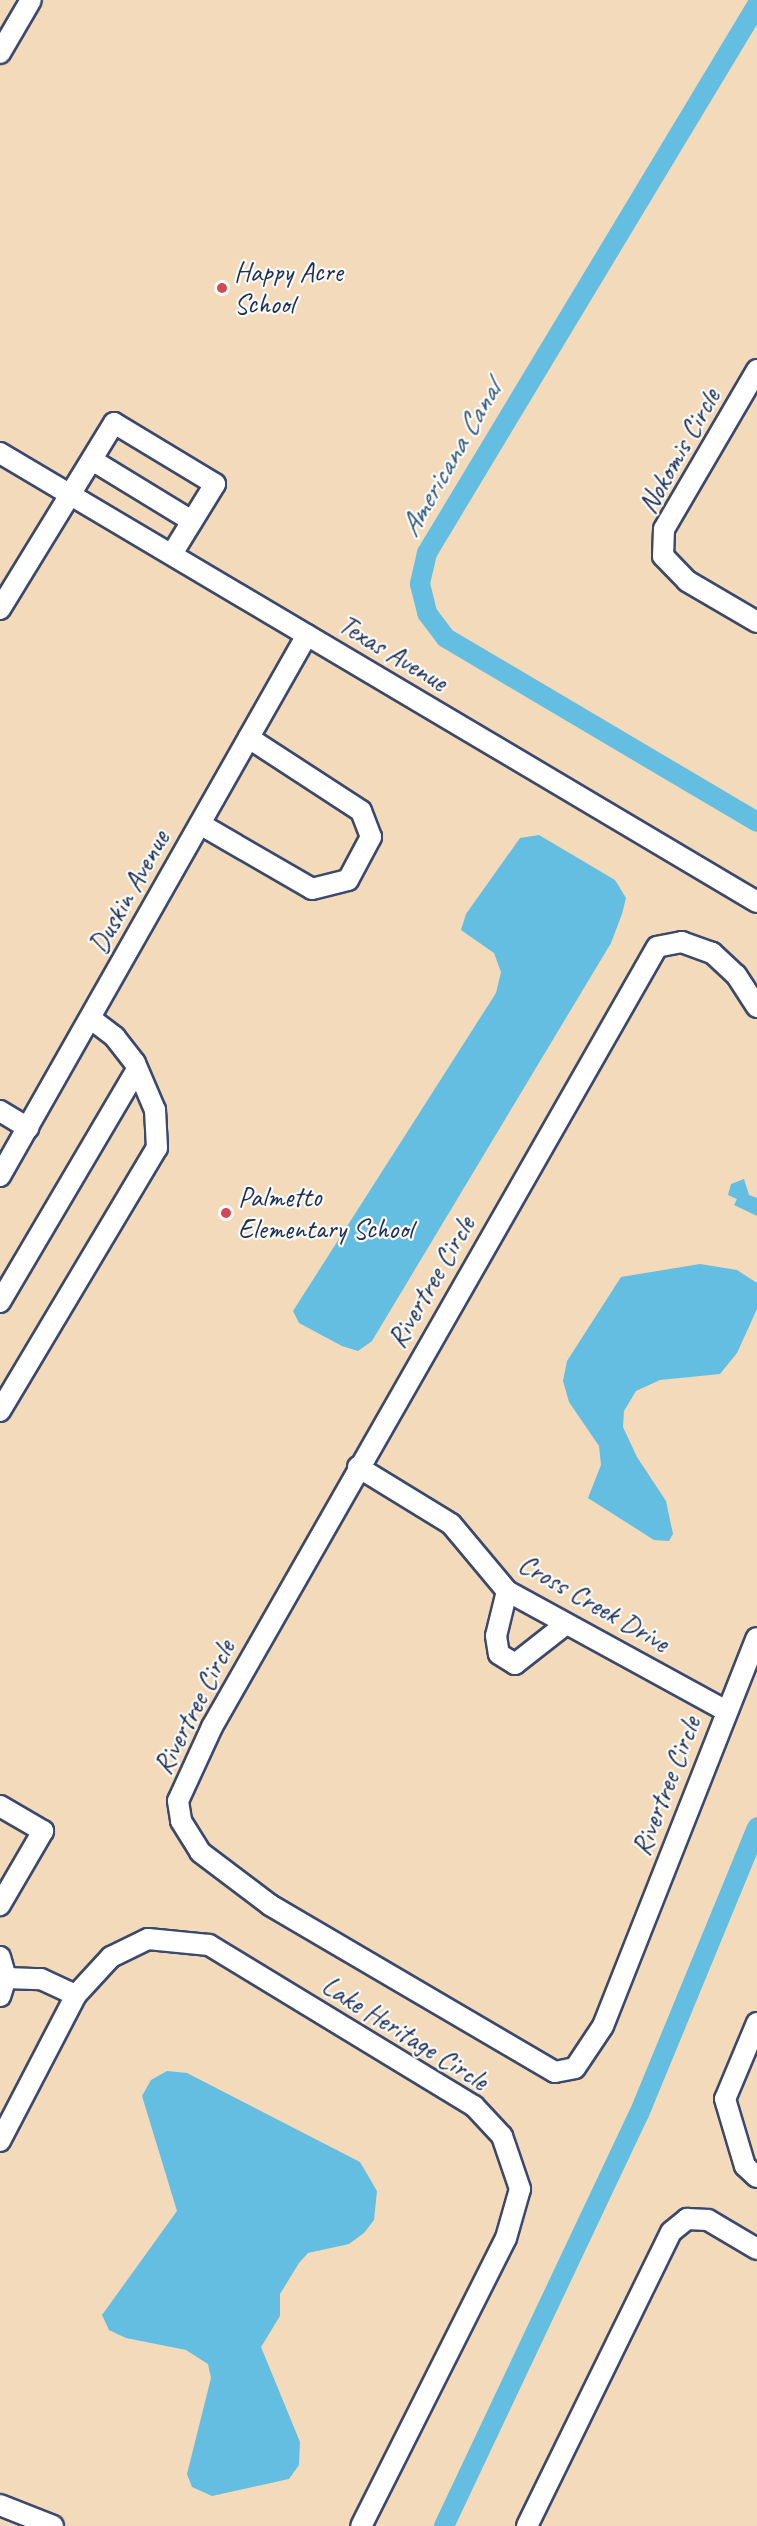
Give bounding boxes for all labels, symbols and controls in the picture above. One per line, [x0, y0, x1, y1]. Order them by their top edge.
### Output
place label: Happy Acre School [234, 255, 343, 321]
marker: Happy Acre School [215, 281, 229, 295]
water label: Americana Canal [391, 375, 509, 543]
street label: Nokomis Circle [631, 383, 727, 519]
street label: Texas Avenue [333, 607, 453, 699]
street label: Duskin Avenue [82, 825, 176, 959]
place label: Palmetto Elementary School [238, 1180, 413, 1246]
marker: Palmetto Elementary School [219, 1206, 233, 1220]
street label: Rivertree Circle [380, 1211, 482, 1353]
street label: Cross Creek Drive [513, 1546, 675, 1660]
street label: Rivertree Circle [146, 1635, 242, 1779]
street label: Rivertree Circle [624, 1712, 708, 1860]
street label: Lake Heritage Circle [316, 1969, 494, 2097]

